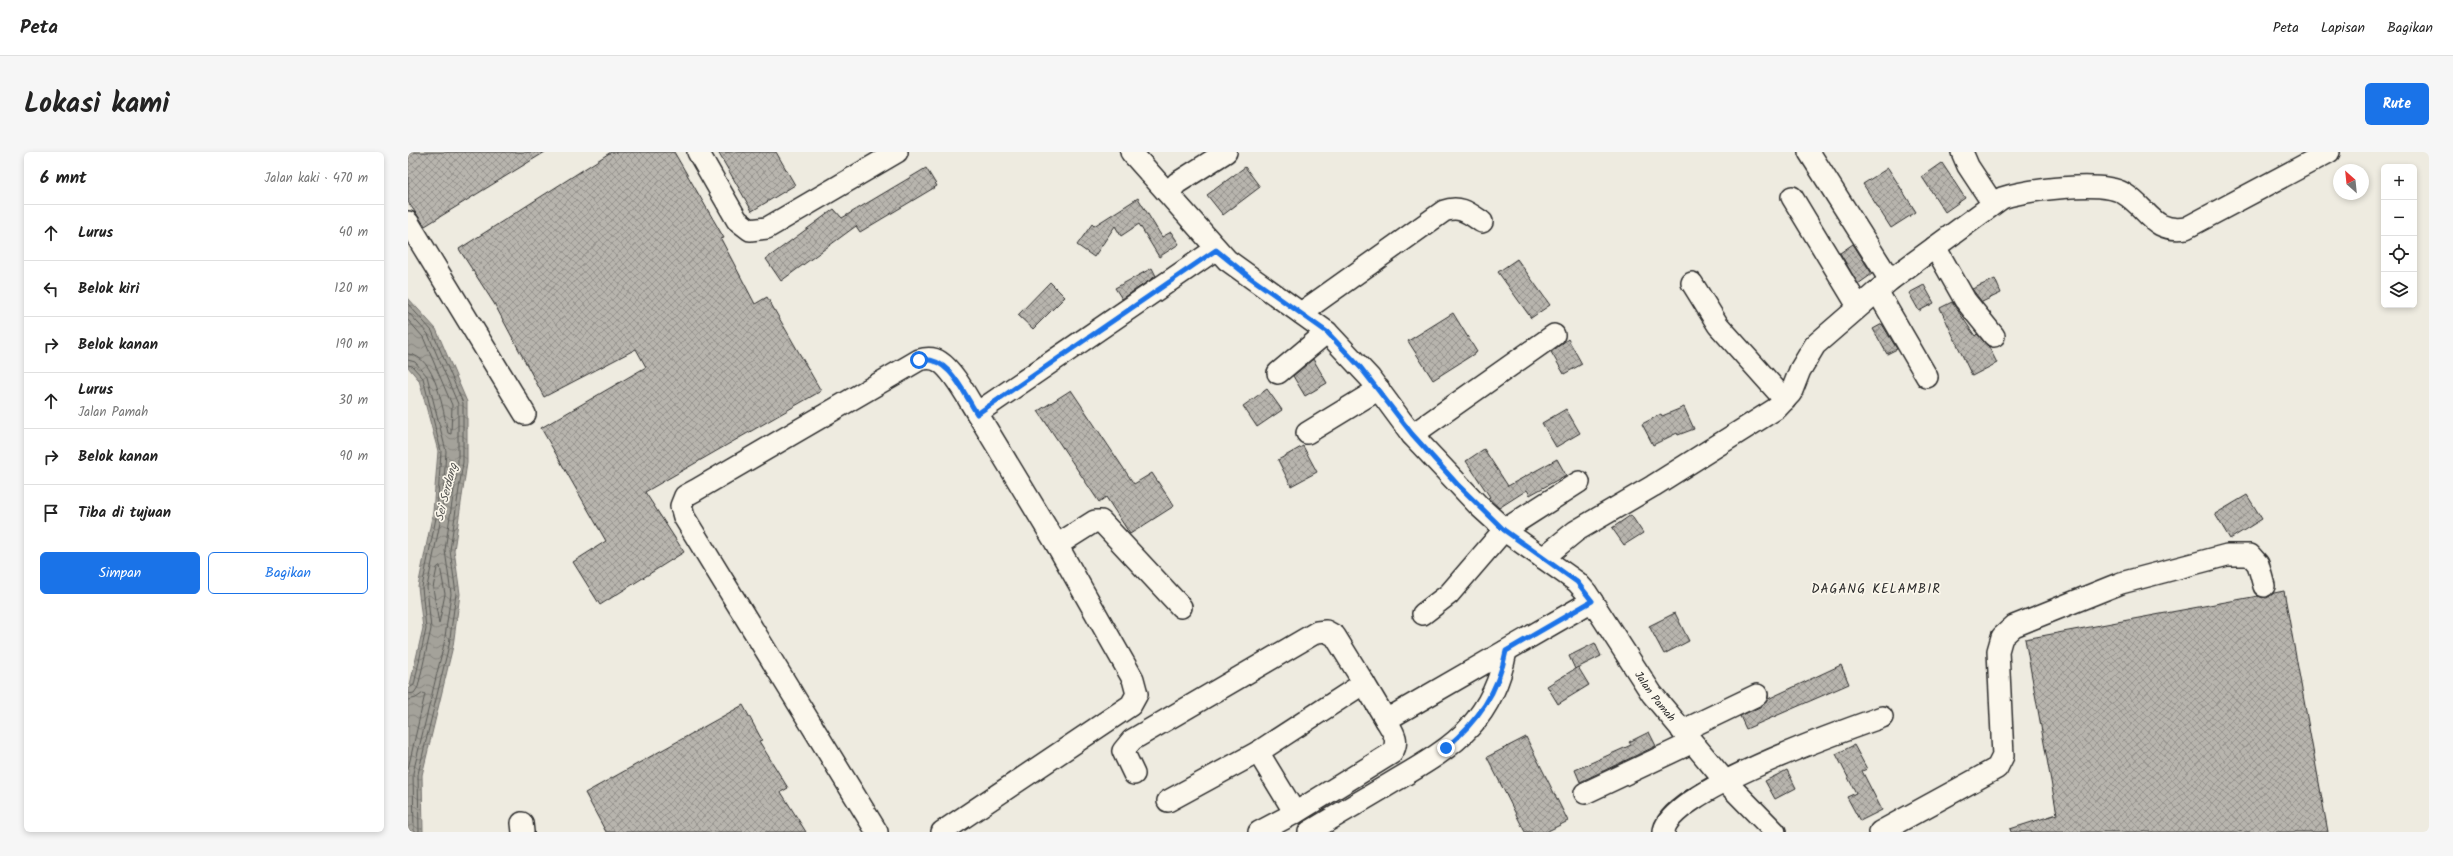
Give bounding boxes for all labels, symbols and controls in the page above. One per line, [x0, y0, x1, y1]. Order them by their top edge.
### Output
text: Peta [20, 13, 58, 43]
text: Peta [2273, 17, 2299, 39]
text: Lapisan [2321, 17, 2365, 39]
text: Bagikan [2387, 17, 2433, 39]
text: Lokasi kami [24, 82, 170, 127]
button: Rute [2365, 83, 2429, 125]
north arrow [2333, 164, 2369, 200]
map controls [2381, 164, 2417, 308]
button: + [2381, 164, 2417, 200]
text: 6 mnt [40, 165, 87, 192]
text: Jalan kaki · 470 m [264, 168, 368, 189]
button: − [2381, 200, 2417, 236]
text: Lurus [78, 221, 113, 245]
icon: ahead [40, 222, 62, 244]
text: 40 m [339, 222, 368, 243]
button: locate [2381, 236, 2417, 272]
button: layers [2381, 272, 2417, 308]
text: Belok kiri [78, 277, 139, 301]
icon: left [40, 278, 62, 300]
text: 120 m [334, 278, 368, 299]
text: Belok kanan [78, 333, 158, 357]
icon: right [40, 334, 62, 356]
text: 190 m [336, 334, 368, 355]
route start [910, 351, 928, 369]
text: Lurus [78, 378, 113, 402]
icon: ahead [40, 390, 62, 412]
text: 30 m [339, 390, 368, 411]
text: Jalan Pamah [78, 402, 148, 423]
text: Belok kanan [78, 445, 158, 469]
icon: right [40, 446, 62, 468]
text: 90 m [340, 446, 368, 467]
water label: Sei Serdang [430, 460, 463, 523]
text: Tiba di tujuan [78, 501, 171, 525]
icon: arrive [40, 502, 62, 524]
button: Simpan [40, 552, 200, 594]
button: Bagikan [208, 552, 368, 594]
district label: DAGANG KELAMBIR [1811, 579, 1941, 600]
street label: Jalan Pamah [1629, 668, 1680, 726]
route end [1437, 739, 1455, 757]

